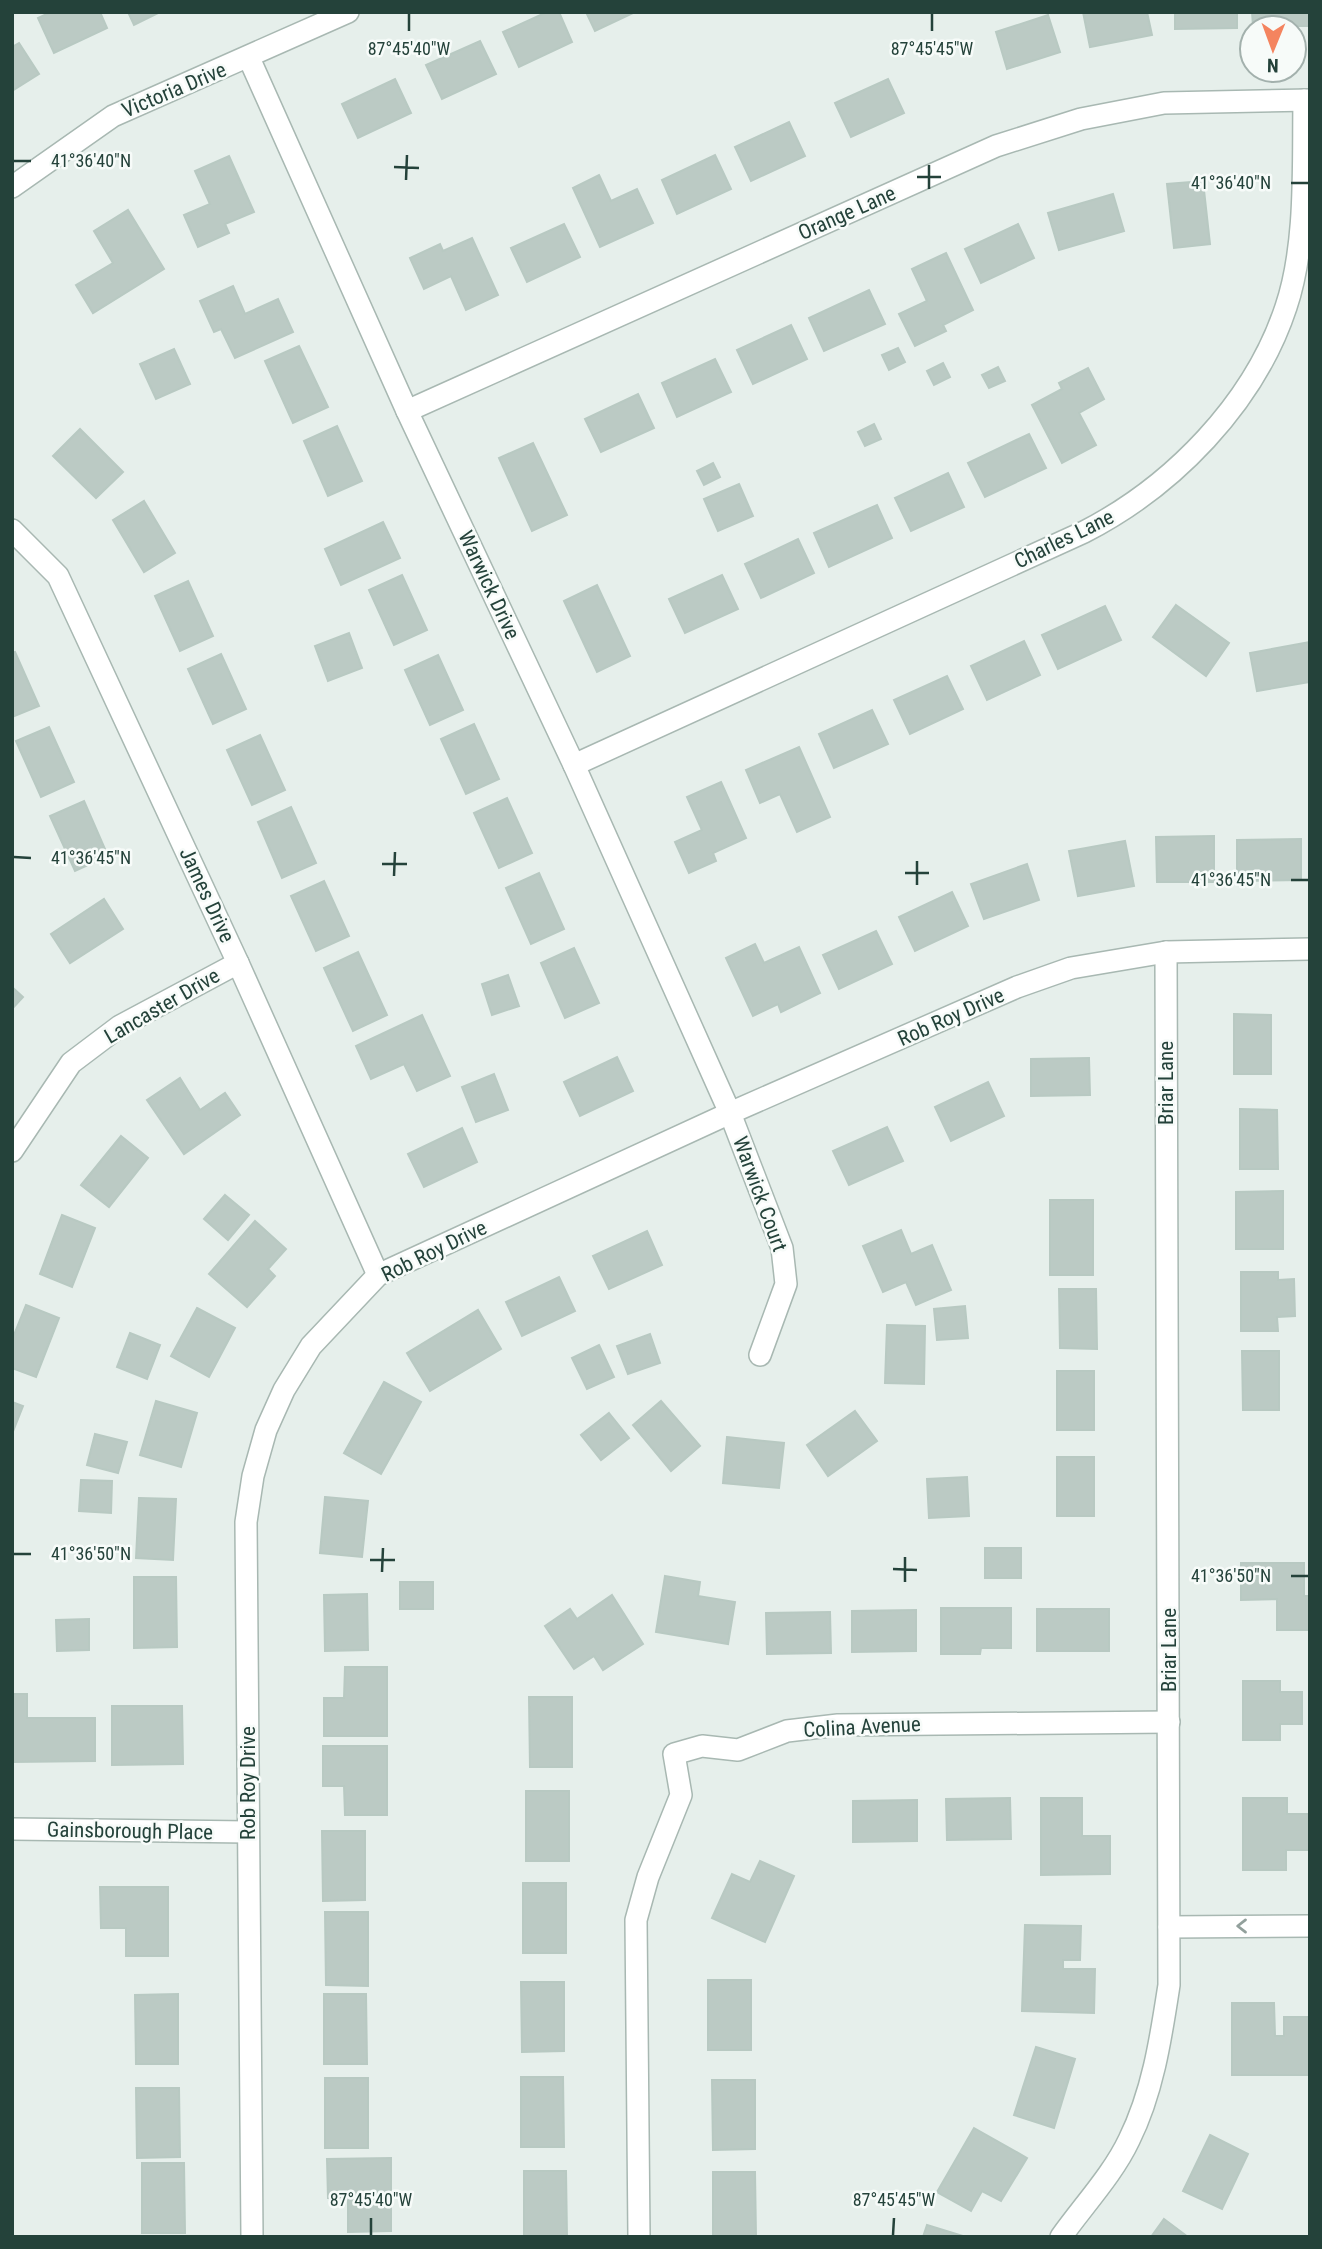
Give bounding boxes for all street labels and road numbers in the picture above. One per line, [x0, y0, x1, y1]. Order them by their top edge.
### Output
street label: Victoria Drive [118, 57, 230, 123]
street label: Orange Lane [795, 181, 899, 245]
street label: Charles Lane [1010, 505, 1118, 573]
street label: Warwick Drive [453, 527, 525, 643]
street label: James Drive [175, 844, 240, 947]
street label: Lancaster Drive [100, 963, 224, 1049]
street label: Rob Roy Drive [894, 983, 1008, 1051]
street label: Briar Lane [1154, 1041, 1178, 1125]
street label: Warwick Court [728, 1133, 792, 1255]
street label: Rob Roy Drive [378, 1215, 491, 1287]
street label: Briar Lane [1157, 1608, 1181, 1692]
street label: Colina Avenue [803, 1712, 921, 1742]
street label: Rob Roy Drive [236, 1726, 260, 1840]
street label: Gainsborough Place [47, 1818, 213, 1844]

